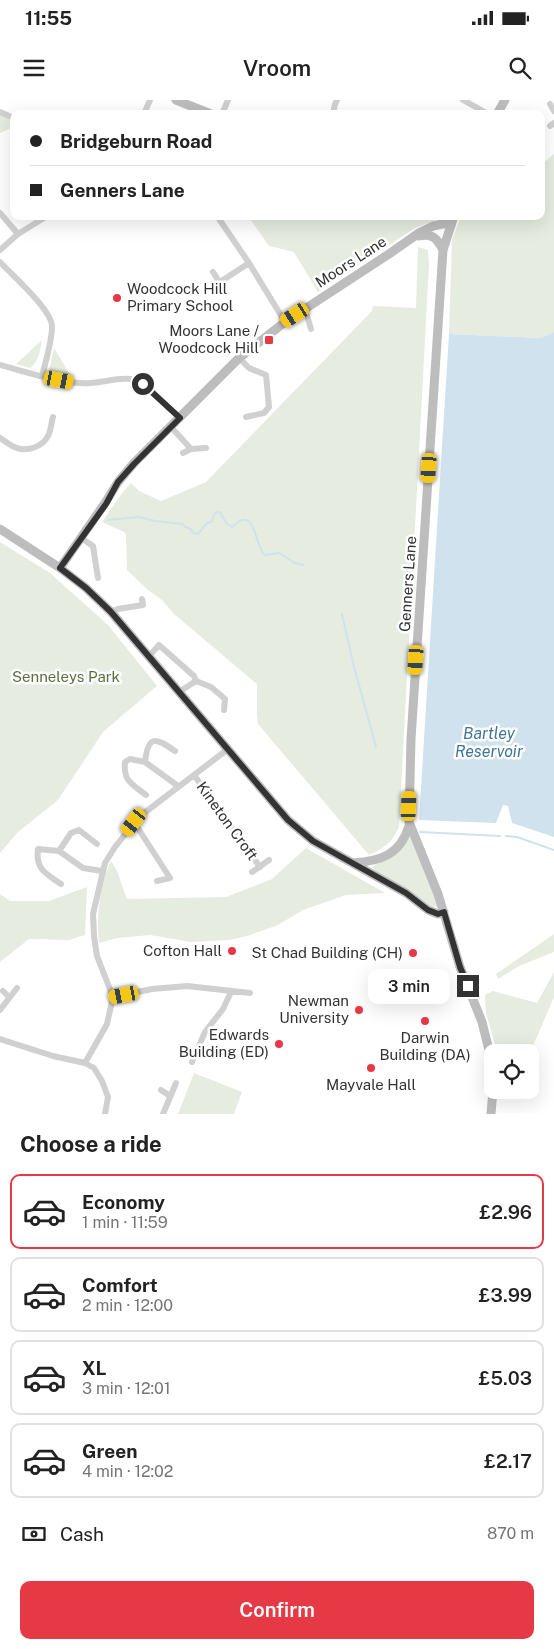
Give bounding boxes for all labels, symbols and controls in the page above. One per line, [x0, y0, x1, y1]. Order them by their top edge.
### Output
text: 11:55 [25, 7, 72, 29]
icon: menu [20, 54, 48, 82]
icon: search [506, 54, 534, 82]
text: Vroom [243, 55, 311, 81]
text: Bridgeburn Road [60, 130, 212, 152]
text: Genners Lane [60, 179, 185, 201]
street label: Moors Lane [312, 232, 389, 291]
place label: Woodcock Hill Primary School [127, 280, 233, 314]
marker: Woodcock Hill Primary School [111, 292, 123, 304]
car [278, 301, 311, 329]
place label: Moors Lane / Woodcock Hill [159, 322, 260, 356]
marker: Moors Lane / Woodcock Hill [263, 334, 275, 346]
car [42, 370, 75, 390]
route start [132, 373, 154, 395]
car [420, 453, 437, 483]
street label: Genners Lane [396, 535, 419, 633]
car [407, 645, 424, 675]
park label: Senneleys Park [12, 668, 120, 685]
water label: Bartley Reservoir [455, 724, 524, 761]
street label: Kineton Croft [193, 778, 262, 863]
car [400, 791, 417, 821]
car [118, 806, 149, 838]
place label: Cofton Hall [143, 942, 222, 959]
place label: St Chad Building (CH) [252, 944, 403, 961]
marker: Cofton Hall [226, 945, 238, 957]
marker: St Chad Building (CH) [407, 947, 419, 959]
callout: 3 min [368, 968, 450, 1004]
route end [457, 975, 479, 997]
text: 3 min [388, 977, 430, 996]
car [107, 985, 140, 1005]
place label: Newman University [279, 992, 349, 1026]
marker: Newman University [353, 1004, 365, 1016]
marker: Darwin Building (DA) [419, 1015, 431, 1027]
place label: Edwards Building (ED) [179, 1026, 269, 1060]
place label: Darwin Building (DA) [379, 1029, 471, 1063]
marker: Edwards Building (ED) [273, 1038, 285, 1050]
map controls [484, 1044, 539, 1099]
button: locate [484, 1044, 539, 1099]
marker: Mayvale Hall [365, 1062, 377, 1074]
place label: Mayvale Hall [326, 1076, 416, 1093]
text: Choose a ride [20, 1131, 162, 1157]
icon: car [22, 1189, 67, 1234]
text: Economy [82, 1191, 165, 1213]
text: £2.96 [479, 1201, 532, 1223]
text: 1 min · 11:59 [82, 1213, 168, 1232]
icon: car [22, 1272, 67, 1317]
text: Comfort [82, 1274, 158, 1296]
text: £3.99 [479, 1284, 532, 1306]
text: 2 min · 12:00 [82, 1296, 173, 1315]
icon: car [22, 1355, 67, 1400]
text: XL [82, 1357, 107, 1379]
text: £5.03 [479, 1367, 532, 1389]
text: 3 min · 12:01 [82, 1379, 170, 1398]
icon: car [22, 1438, 67, 1483]
text: Green [82, 1440, 137, 1462]
text: £2.17 [484, 1450, 532, 1472]
text: 4 min · 12:02 [82, 1462, 173, 1481]
icon: cash [20, 1520, 48, 1548]
text: Cash [60, 1523, 104, 1545]
text: 870 m [487, 1524, 534, 1543]
button: Confirm [20, 1581, 534, 1639]

